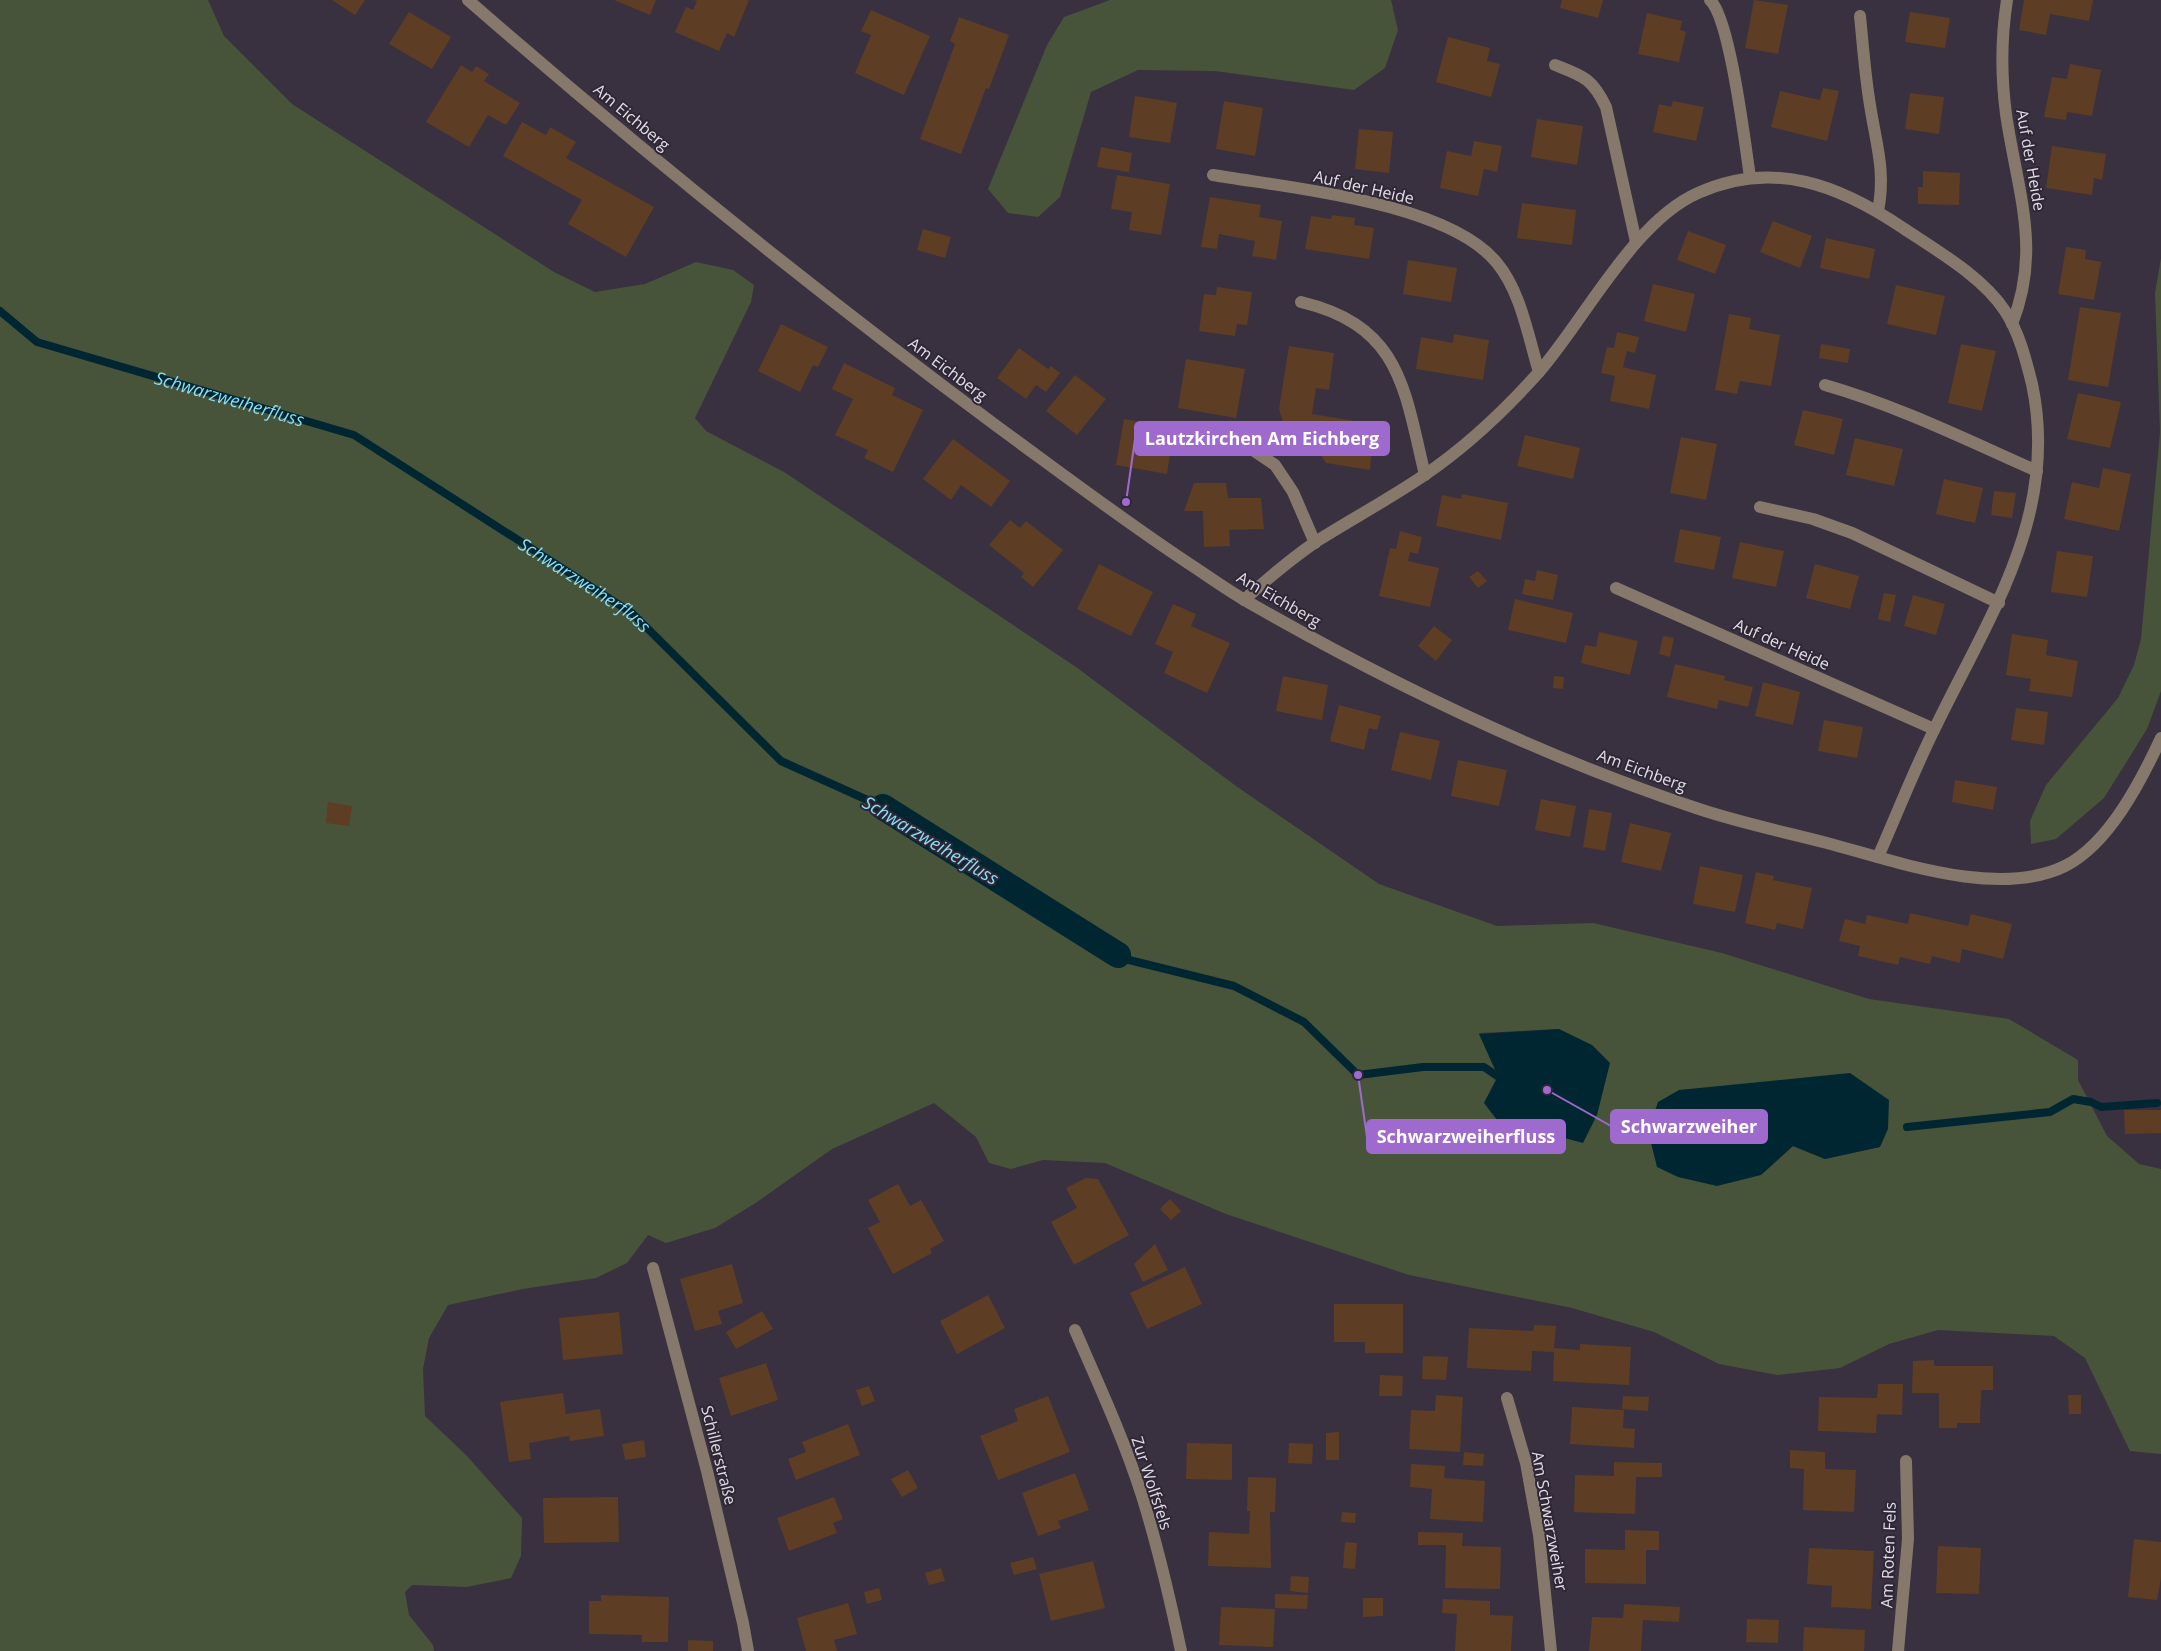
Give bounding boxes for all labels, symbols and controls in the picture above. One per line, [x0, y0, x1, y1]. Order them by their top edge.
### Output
street label: Am Eichberg [589, 79, 675, 156]
street label: Auf der Heide [2011, 108, 2051, 212]
street label: Auf der Heide [1312, 165, 1416, 209]
street label: Am Eichberg [904, 332, 992, 406]
water label: Schwarzweiherfluss [152, 365, 307, 432]
callout: Lautzkirchen Am Eichberg [1135, 422, 1389, 455]
text: Lautzkirchen Am Eichberg [1145, 426, 1379, 450]
water label: Schwarzweiherfluss [514, 532, 657, 638]
street label: Am Eichberg [1233, 566, 1325, 632]
street label: Auf der Heide [1731, 613, 1833, 675]
street label: Am Eichberg [1594, 744, 1690, 796]
water label: Schwarzweiherfluss [859, 790, 1004, 890]
callout: Schwarzweiher [1611, 1110, 1767, 1143]
text: Schwarzweiher [1621, 1114, 1757, 1138]
callout: Schwarzweiherfluss [1367, 1120, 1565, 1153]
text: Schwarzweiherfluss [1377, 1124, 1555, 1148]
street label: Schillerstraße [696, 1403, 742, 1507]
street label: Zur Wolfsfels [1127, 1433, 1177, 1533]
street label: Am Schwarzweiher [1527, 1449, 1573, 1593]
street label: Am Roten Fels [1875, 1502, 1901, 1608]

